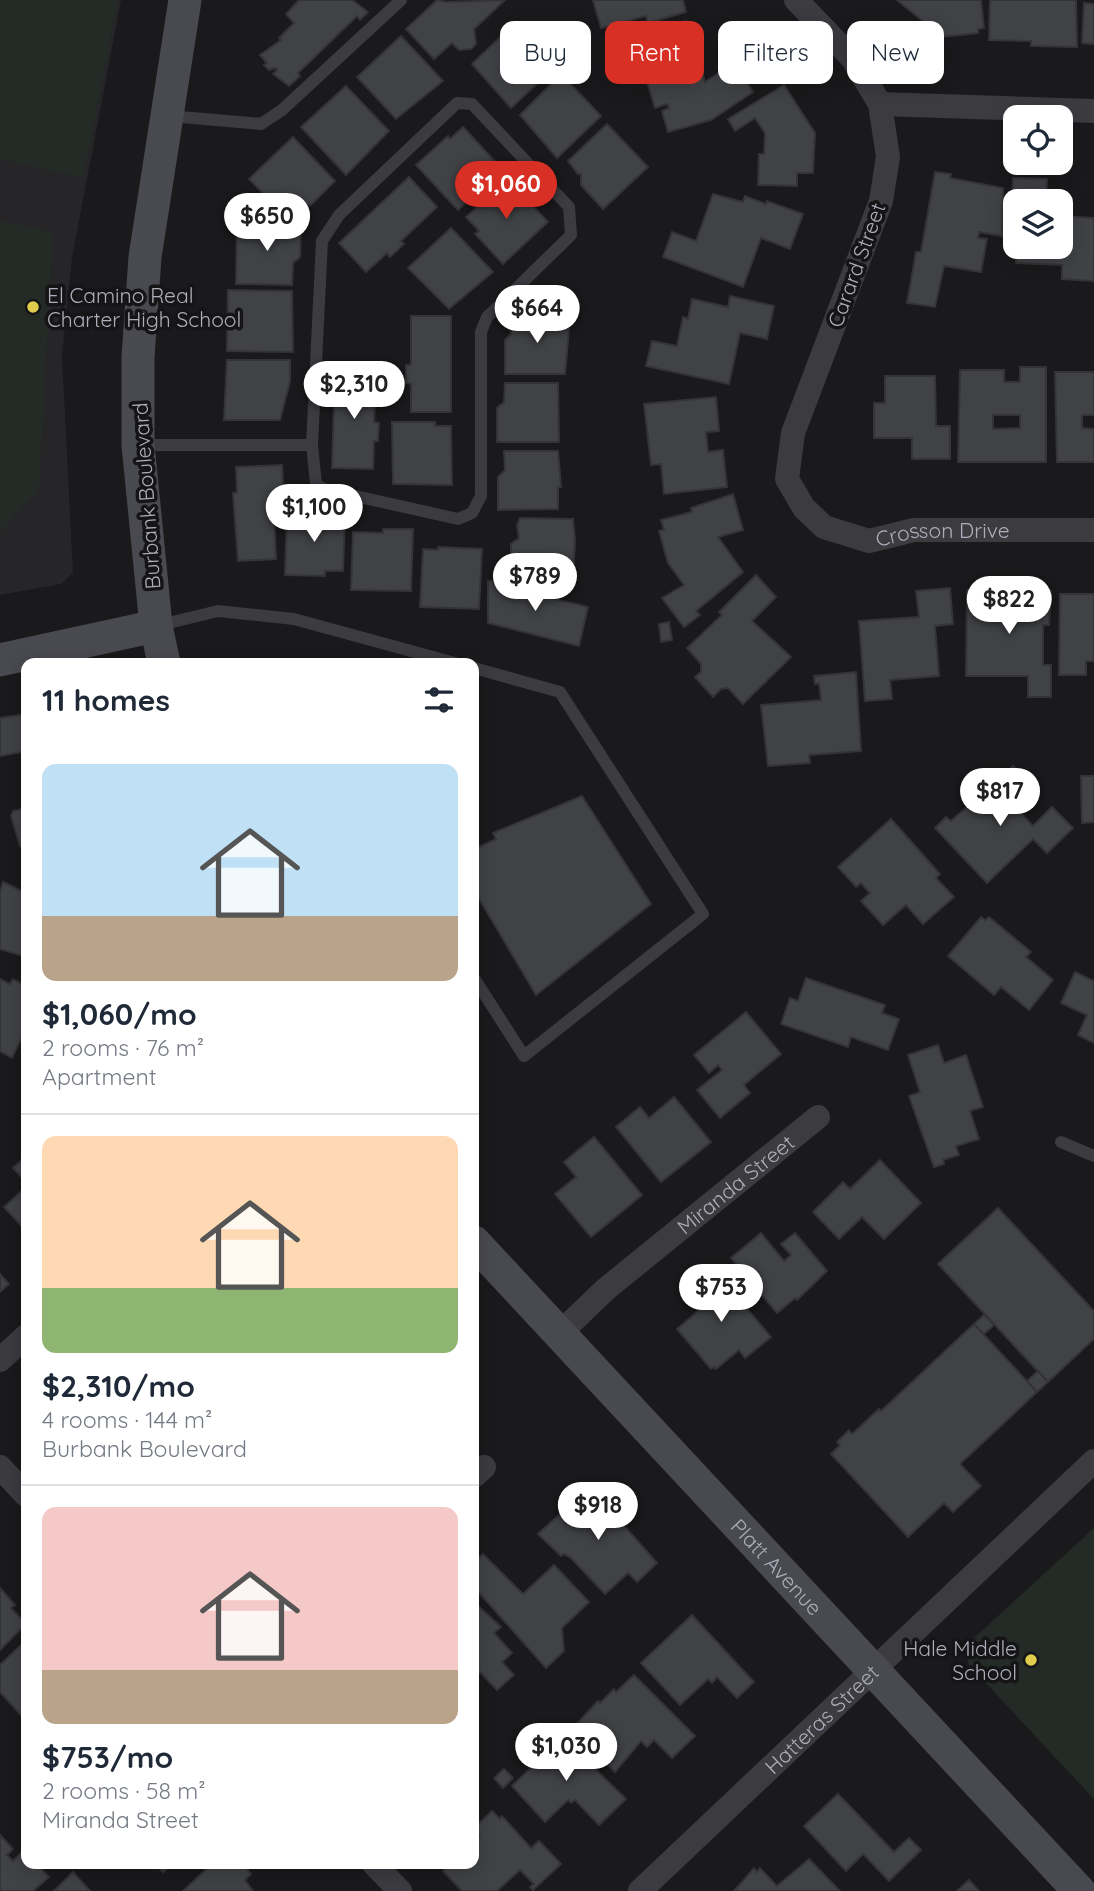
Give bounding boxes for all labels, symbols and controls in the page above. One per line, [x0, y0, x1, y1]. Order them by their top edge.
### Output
chip: Buy [500, 21, 591, 84]
chip: Rent [605, 21, 704, 84]
chip: Filters [718, 21, 833, 84]
chip: New [847, 21, 944, 84]
map controls [1003, 105, 1073, 259]
button: locate [1003, 105, 1073, 175]
pin: $1,060 [449, 162, 563, 221]
text: $1,060 [471, 169, 541, 198]
button: layers [1003, 189, 1073, 259]
pin: $650 [226, 194, 308, 253]
street label: Carard Street [821, 199, 891, 331]
text: $650 [240, 201, 294, 230]
place label: El Camino Real Charter High School [47, 282, 241, 332]
pin: $664 [496, 286, 578, 345]
text: $664 [511, 293, 563, 322]
marker: El Camino Real Charter High School [25, 299, 41, 315]
pin: $2,310 [297, 362, 411, 421]
text: $2,310 [320, 369, 388, 398]
street label: Burbank Boulevard [127, 402, 165, 590]
pin: $1,100 [257, 484, 371, 544]
text: $1,100 [282, 492, 346, 521]
street label: Crosson Drive [873, 516, 1010, 552]
pin: $789 [494, 554, 576, 613]
text: $789 [509, 561, 561, 590]
pin: $822 [968, 576, 1050, 636]
text: $822 [983, 584, 1035, 613]
text: 11 homes [42, 681, 170, 719]
icon: filters [420, 681, 458, 719]
pin: $817 [959, 768, 1041, 828]
text: $817 [976, 776, 1024, 805]
icon: home [187, 810, 313, 936]
text: $1,060/mo [42, 995, 197, 1033]
text: 2 rooms · 76 m² [42, 1033, 204, 1062]
text: Apartment [42, 1062, 156, 1091]
street label: Miranda Street [672, 1129, 799, 1239]
icon: home [187, 1182, 313, 1308]
pin: $753 [680, 1264, 762, 1324]
text: $753 [695, 1272, 747, 1301]
text: $2,310/mo [42, 1367, 195, 1405]
text: 4 rooms · 144 m² [42, 1405, 212, 1434]
text: Burbank Boulevard [42, 1434, 247, 1463]
pin: $918 [557, 1482, 639, 1542]
text: $918 [574, 1490, 622, 1519]
street label: Platt Avenue [726, 1513, 828, 1620]
icon: home [187, 1553, 313, 1679]
place label: Hale Middle School [903, 1635, 1017, 1685]
marker: Hale Middle School [1023, 1652, 1039, 1668]
street label: Hatteras Street [759, 1659, 884, 1779]
pin: $1,030 [509, 1724, 623, 1783]
text: $1,030 [531, 1731, 601, 1760]
text: $753/mo [42, 1738, 173, 1776]
text: 2 rooms · 58 m² [42, 1776, 205, 1805]
text: Miranda Street [42, 1805, 199, 1834]

